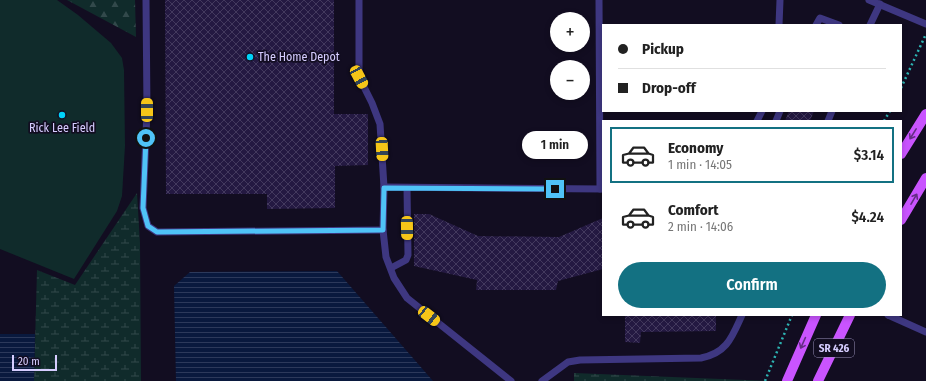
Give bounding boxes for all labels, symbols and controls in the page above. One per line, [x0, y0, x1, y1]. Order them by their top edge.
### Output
map controls [550, 12, 590, 100]
button: + [550, 12, 590, 52]
text: Pickup [642, 40, 684, 58]
place label: The Home Depot [258, 50, 340, 64]
marker: The Home Depot [245, 52, 255, 62]
button: − [550, 60, 590, 100]
car [348, 64, 370, 90]
text: Drop-off [642, 79, 696, 97]
car [141, 98, 153, 122]
marker: Rick Lee Field [57, 110, 67, 120]
place label: Rick Lee Field [29, 121, 95, 135]
one-way arrow [909, 128, 917, 139]
route start [137, 129, 155, 147]
callout: 1 min [522, 131, 588, 159]
car [375, 137, 389, 161]
text: 1 min [541, 137, 569, 152]
icon: car [620, 137, 656, 173]
text: Economy [668, 139, 723, 157]
text: $3.14 [854, 146, 884, 164]
text: 1 min · 14:05 [668, 157, 732, 172]
route end [546, 180, 564, 198]
one-way arrow [910, 193, 918, 205]
icon: car [620, 199, 656, 235]
text: Comfort [668, 201, 719, 219]
text: $4.24 [851, 208, 884, 226]
car [401, 216, 413, 240]
text: 2 min · 14:06 [668, 219, 733, 234]
button: Confirm [618, 262, 886, 308]
car [416, 304, 442, 328]
one-way arrow [799, 337, 806, 349]
road number: SR 426 [814, 339, 854, 357]
scale bar [12, 353, 57, 372]
text: 20 m [18, 355, 40, 368]

